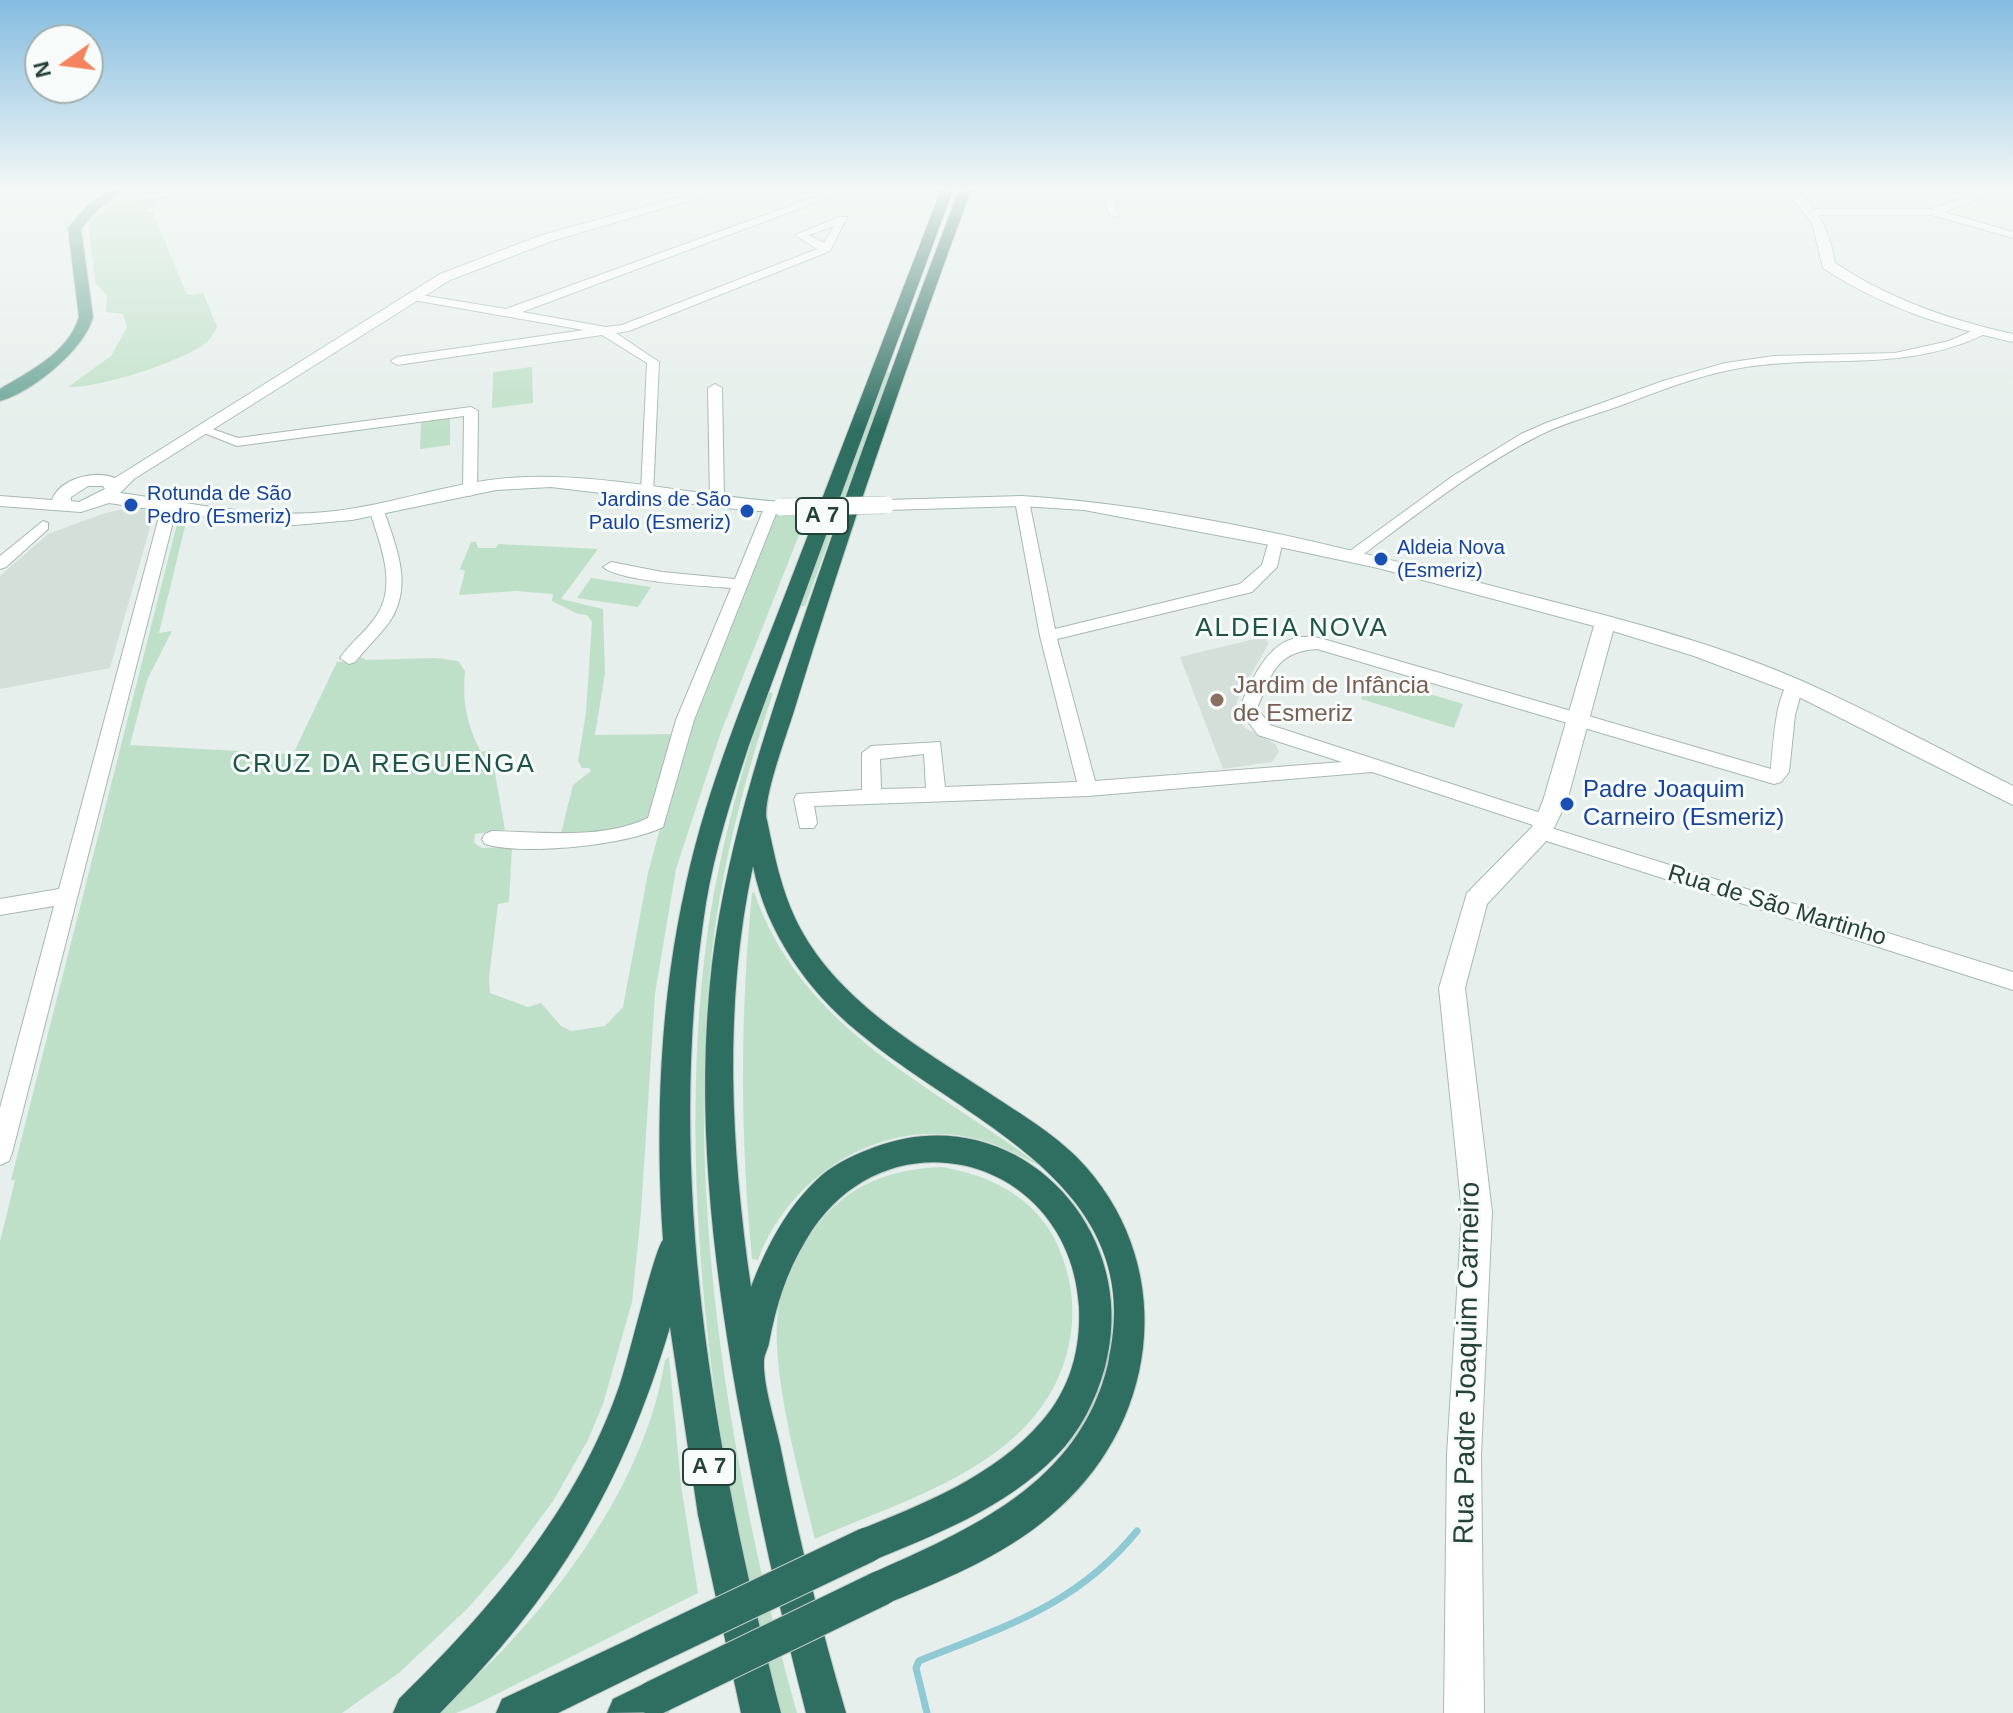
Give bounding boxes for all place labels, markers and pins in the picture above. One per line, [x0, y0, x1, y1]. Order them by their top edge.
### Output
place label: Rotunda de São Pedro (Esmeriz) [147, 482, 292, 529]
place label: Jardins de São Paulo (Esmeriz) [589, 488, 731, 535]
marker: Rotunda de São Pedro (Esmeriz) [122, 496, 140, 514]
marker: Jardins de São Paulo (Esmeriz) [738, 502, 756, 520]
place label: Aldeia Nova (Esmeriz) [1397, 536, 1505, 583]
marker: Aldeia Nova (Esmeriz) [1372, 550, 1390, 568]
place label: Jardim de Infância de Esmeriz [1233, 672, 1429, 728]
marker: Jardim de Infância de Esmeriz [1208, 691, 1226, 709]
place label: Padre Joaquim Carneiro (Esmeriz) [1583, 776, 1784, 832]
marker: Padre Joaquim Carneiro (Esmeriz) [1558, 795, 1576, 813]

